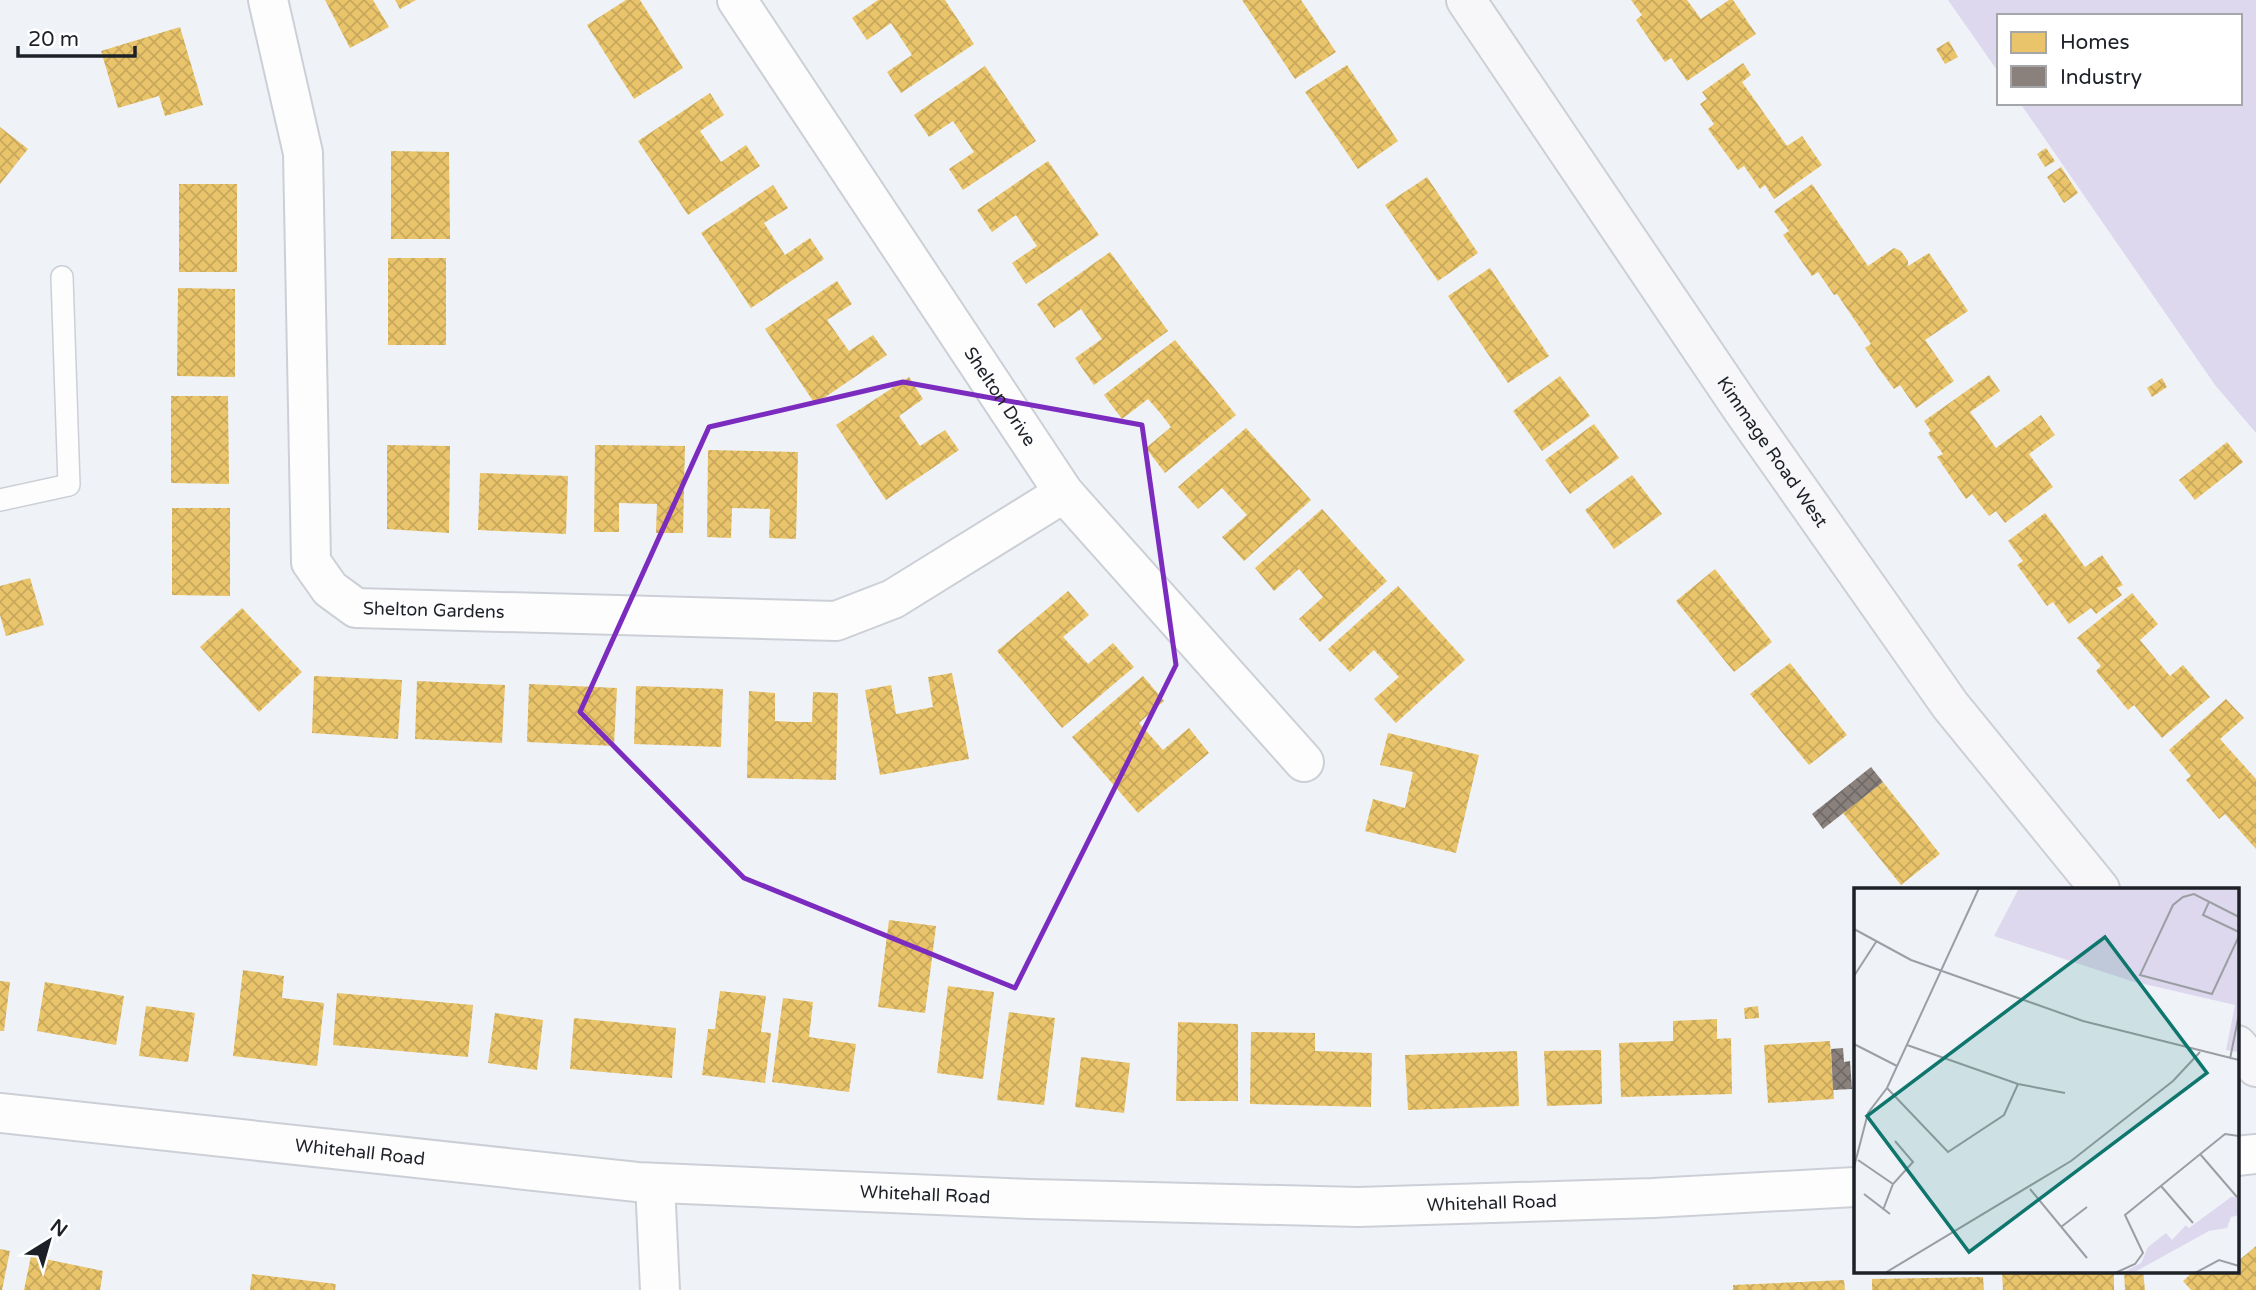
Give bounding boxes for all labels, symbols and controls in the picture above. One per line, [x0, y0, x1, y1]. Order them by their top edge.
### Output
scale bar [18, 14, 135, 58]
legend [1997, 14, 2242, 105]
text: 20 m [28, 27, 79, 52]
text: Homes [2060, 30, 2130, 55]
text: Industry [2060, 65, 2142, 90]
street label: Shelton Drive [959, 343, 1041, 450]
street label: Kimmage Road West [1712, 372, 1833, 532]
street label: Shelton Gardens [363, 597, 505, 623]
inset map [1854, 888, 2238, 1272]
street label: Whitehall Road [294, 1134, 426, 1170]
street label: Whitehall Road [859, 1181, 991, 1208]
street label: Whitehall Road [1426, 1190, 1557, 1216]
north arrow [14, 1206, 84, 1276]
text: N [46, 1215, 71, 1242]

